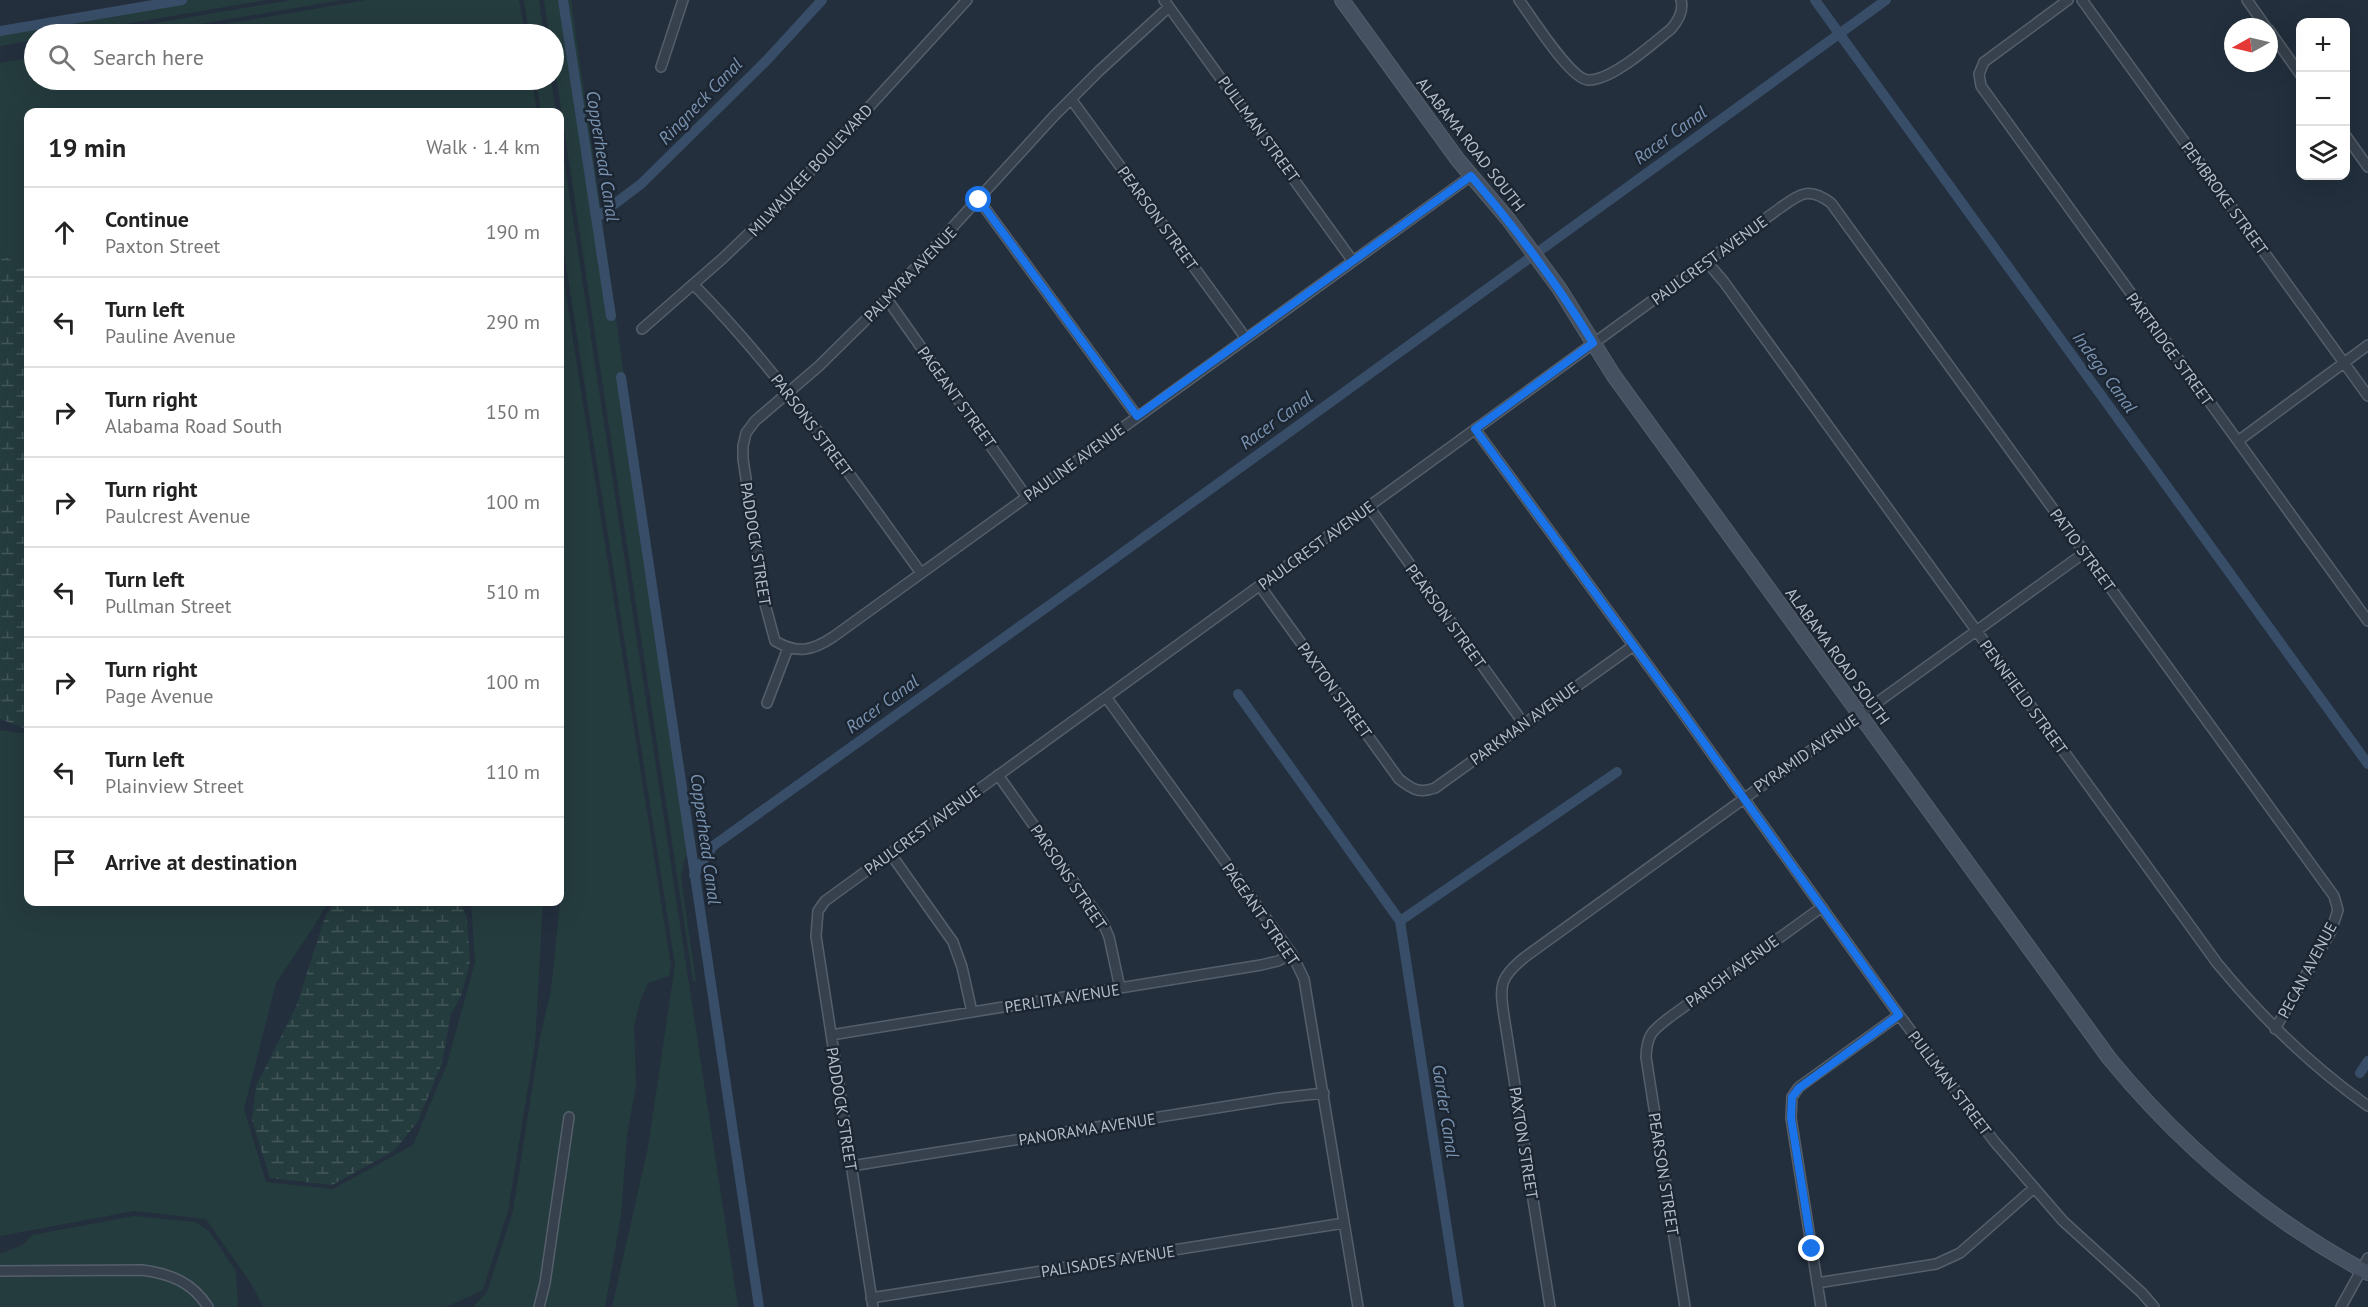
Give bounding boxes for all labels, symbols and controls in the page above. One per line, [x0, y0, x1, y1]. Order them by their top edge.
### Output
north arrow [2224, 18, 2278, 72]
map controls [2296, 18, 2350, 180]
button: + [2296, 18, 2350, 72]
search box [24, 24, 564, 90]
icon: search [45, 41, 78, 74]
text: Search here [93, 43, 204, 71]
water label: Ringneck Canal [653, 53, 747, 149]
street label: PULLMAN STREET [1214, 72, 1304, 186]
button: − [2296, 72, 2350, 126]
street label: ALABAMA ROAD SOUTH [1413, 73, 1529, 215]
water label: Copperhead Canal [581, 89, 625, 223]
street label: MILWAUKEE BOULEVARD [744, 100, 876, 240]
water label: Racer Canal [1629, 101, 1711, 169]
button: layers [2296, 126, 2350, 180]
text: 19 min [48, 131, 126, 164]
text: Walk · 1.4 km [426, 134, 540, 160]
street label: PEMBROKE STREET [2177, 138, 2273, 259]
street label: PEARSON STREET [1114, 162, 1203, 274]
route start [965, 186, 991, 212]
text: Continue [105, 205, 189, 233]
street label: PAULCREST AVENUE [1647, 211, 1771, 309]
icon: ahead [48, 216, 81, 249]
text: 190 m [486, 219, 540, 245]
street label: PALMYRA AVENUE [859, 222, 961, 326]
text: Paxton Street [105, 233, 220, 259]
street label: PARTRIDGE STREET [2122, 289, 2218, 410]
text: Turn left [105, 295, 185, 323]
icon: left [48, 306, 81, 339]
text: 290 m [486, 309, 540, 335]
text: Pauline Avenue [105, 323, 236, 349]
water label: Indego Canal [2068, 327, 2142, 418]
street label: PAGEANT STREET [913, 342, 1001, 452]
street label: PARSONS STREET [767, 370, 857, 480]
text: Turn right [105, 385, 197, 413]
water label: Racer Canal [1235, 386, 1317, 454]
icon: right [48, 396, 81, 429]
text: 150 m [486, 399, 540, 425]
text: Alabama Road South [105, 413, 282, 439]
street label: PAULINE AVENUE [1020, 419, 1128, 505]
text: Turn right [105, 475, 197, 503]
street label: PADDOCK STREET [736, 481, 776, 607]
icon: right [48, 486, 81, 519]
text: 100 m [486, 489, 540, 515]
street label: PAULCREST AVENUE [1254, 496, 1378, 594]
text: Paulcrest Avenue [105, 503, 250, 529]
street label: PATIO STREET [2046, 505, 2120, 596]
street label: PEARSON STREET [1402, 560, 1491, 672]
text: Turn left [105, 565, 185, 593]
icon: left [48, 576, 81, 609]
text: 510 m [486, 579, 540, 605]
street label: ALABAMA ROAD SOUTH [1782, 584, 1894, 728]
text: Pullman Street [105, 593, 231, 619]
street label: PENNFIELD STREET [1976, 636, 2072, 758]
street label: PAXTON STREET [1294, 638, 1376, 742]
text: Turn right [105, 655, 197, 683]
icon: right [48, 666, 81, 699]
text: 100 m [486, 669, 540, 695]
water label: Racer Canal [841, 670, 923, 738]
street label: PARKMAN AVENUE [1466, 677, 1582, 769]
text: Page Avenue [105, 683, 213, 709]
street label: PYRAMID AVENUE [1750, 709, 1862, 797]
text: Turn left [105, 745, 185, 773]
icon: left [48, 756, 81, 789]
text: 110 m [486, 759, 540, 785]
water label: Copperhead Canal [685, 772, 727, 906]
text: Plainview Street [105, 773, 244, 799]
street label: PAULCREST AVENUE [860, 781, 984, 879]
street label: PARSONS STREET [1026, 821, 1112, 934]
icon: arrive [48, 846, 81, 879]
text: Arrive at destination [105, 848, 297, 876]
street label: PAGEANT STREET [1218, 859, 1304, 969]
street label: PECAN AVENUE [2273, 918, 2341, 1022]
street label: PARISH AVENUE [1681, 930, 1783, 1012]
street label: PERLITA AVENUE [1003, 979, 1121, 1017]
street label: PULLMAN STREET [1904, 1027, 1996, 1139]
street label: PADDOCK STREET [822, 1046, 862, 1172]
water label: Garder Canal [1427, 1063, 1465, 1159]
street label: PAXTON STREET [1505, 1086, 1543, 1201]
street label: PANORAMA AVENUE [1017, 1108, 1157, 1150]
street label: PEARSON STREET [1644, 1111, 1684, 1237]
route end [1798, 1235, 1824, 1261]
street label: PALISADES AVENUE [1040, 1241, 1176, 1281]

